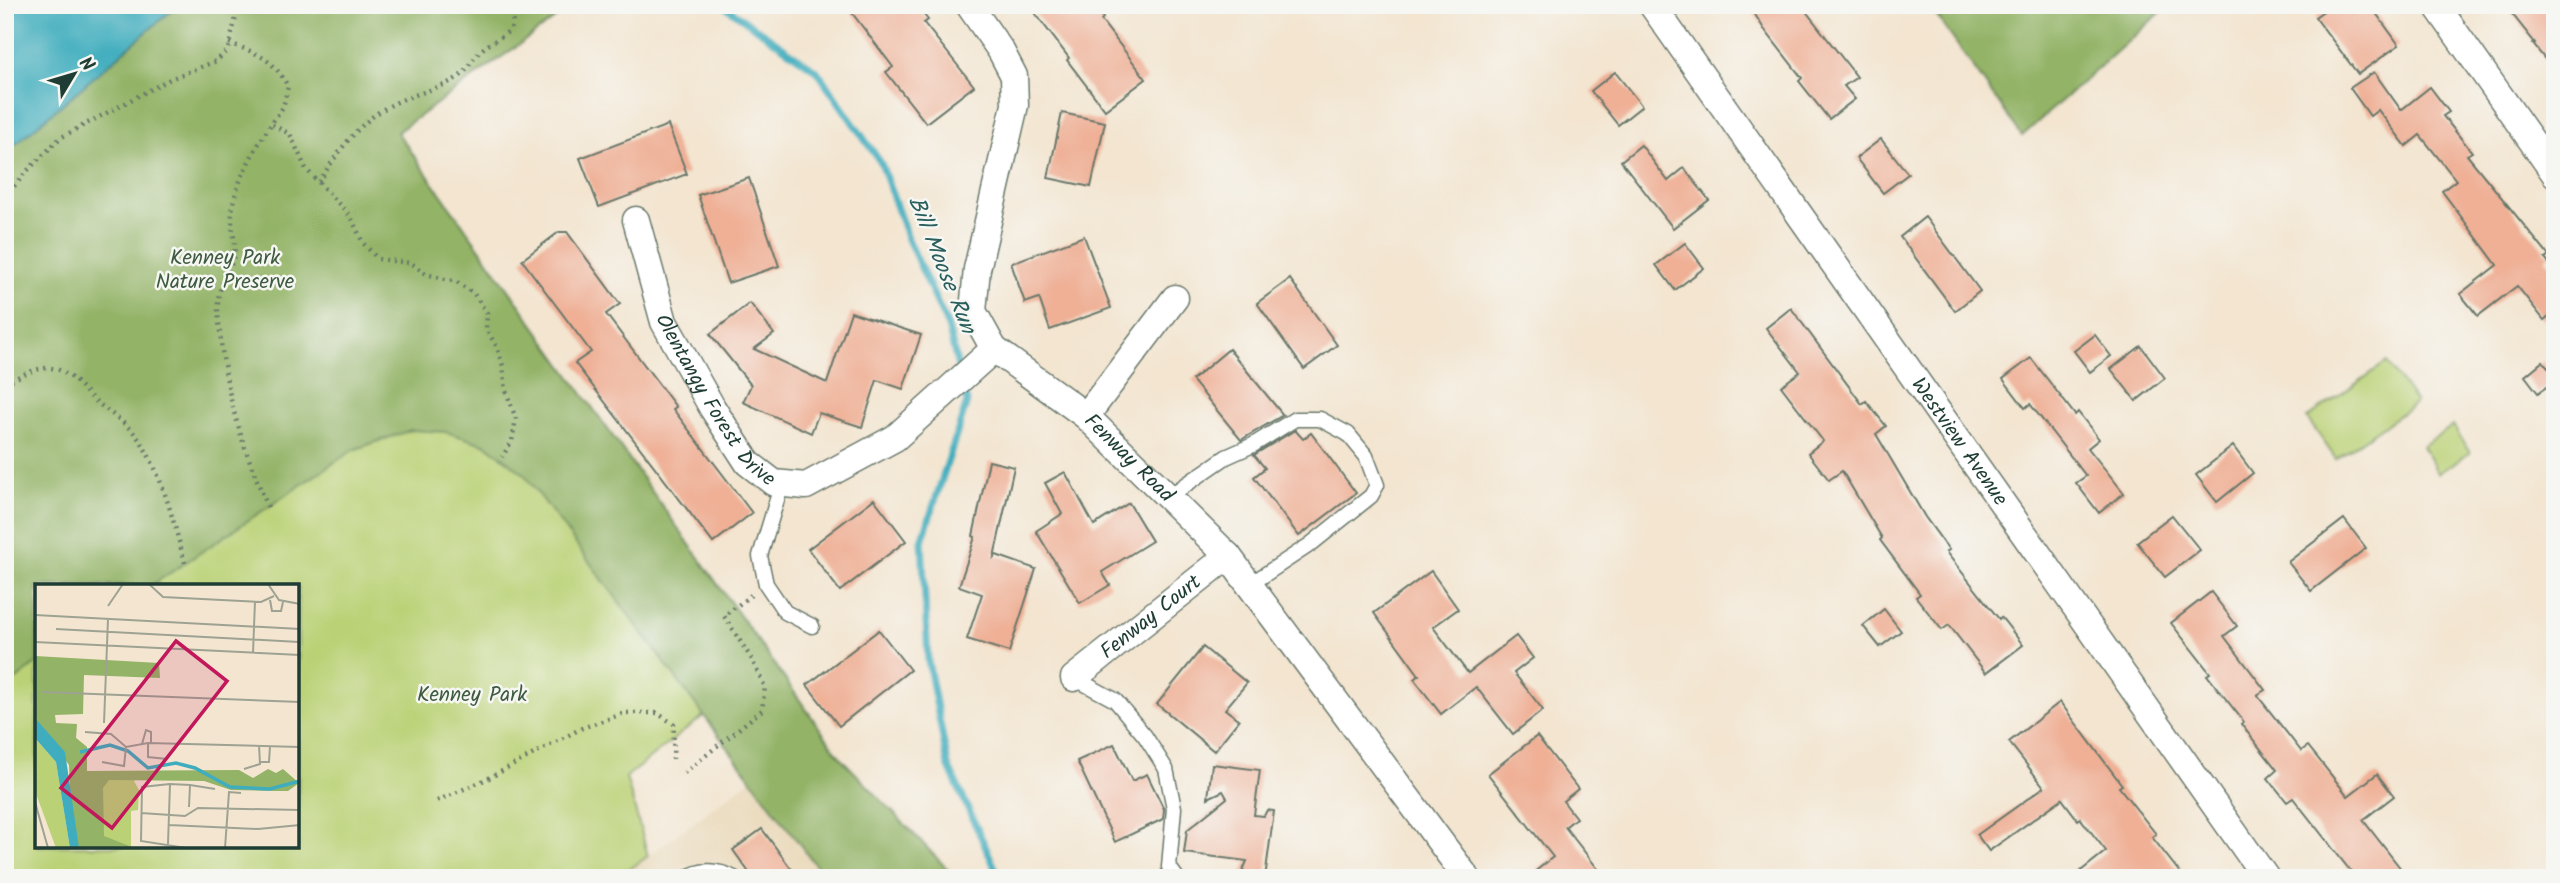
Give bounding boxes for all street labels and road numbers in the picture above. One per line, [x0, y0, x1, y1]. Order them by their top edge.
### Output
street label: Olentangy Forest Drive [646, 311, 783, 495]
street label: Westview Avenue [1902, 371, 2016, 513]
street label: Fenway Road [1076, 406, 1182, 511]
street label: Fenway Court [1093, 566, 1209, 668]

